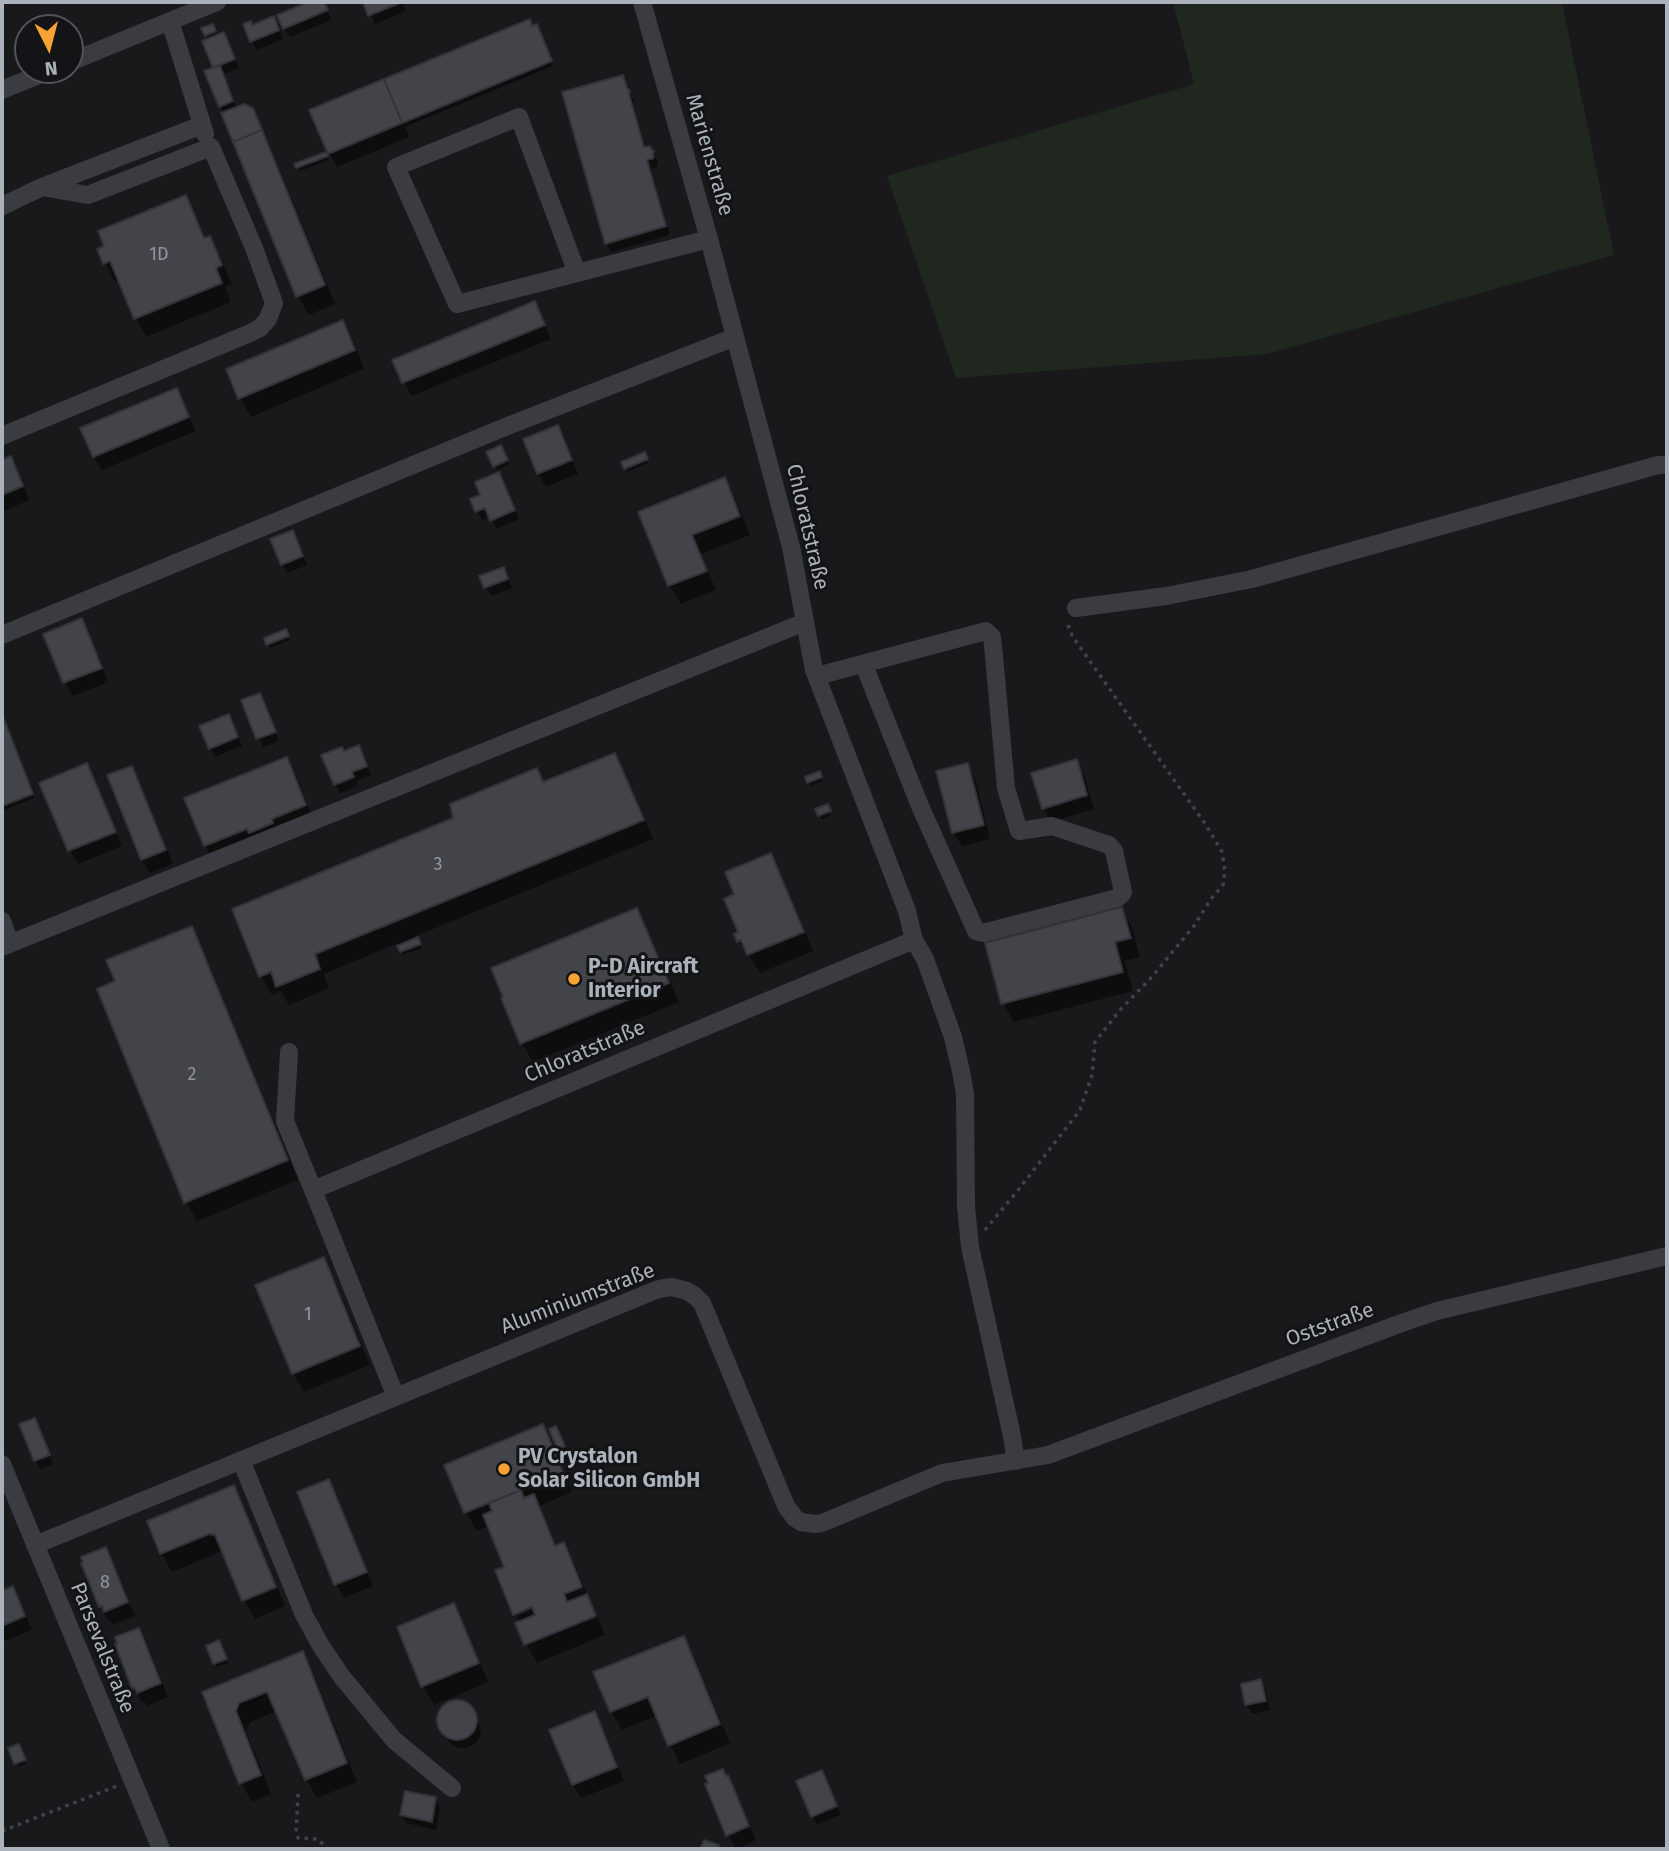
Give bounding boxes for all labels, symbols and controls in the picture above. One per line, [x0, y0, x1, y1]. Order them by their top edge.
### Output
north arrow [14, 14, 84, 84]
text: N [44, 56, 59, 80]
street label: Marienstraße [680, 91, 738, 219]
house number: 1D [149, 244, 169, 266]
street label: Chloratstraße [780, 462, 834, 592]
house number: 3 [434, 854, 442, 876]
place label: P-D Aircraft Interior [588, 954, 698, 1004]
marker: P-D Aircraft Interior [566, 971, 582, 987]
street label: Chloratstraße [521, 1015, 649, 1089]
house number: 2 [188, 1064, 196, 1086]
street label: Aluminiumstraße [497, 1258, 659, 1340]
street label: Oststraße [1282, 1297, 1378, 1353]
house number: 1 [304, 1304, 312, 1326]
place label: PV Crystalon Solar Silicon GmbH [518, 1444, 700, 1494]
marker: PV Crystalon Solar Silicon GmbH [496, 1461, 512, 1477]
house number: 8 [100, 1572, 110, 1594]
street label: Parsevalstraße [64, 1579, 140, 1717]

